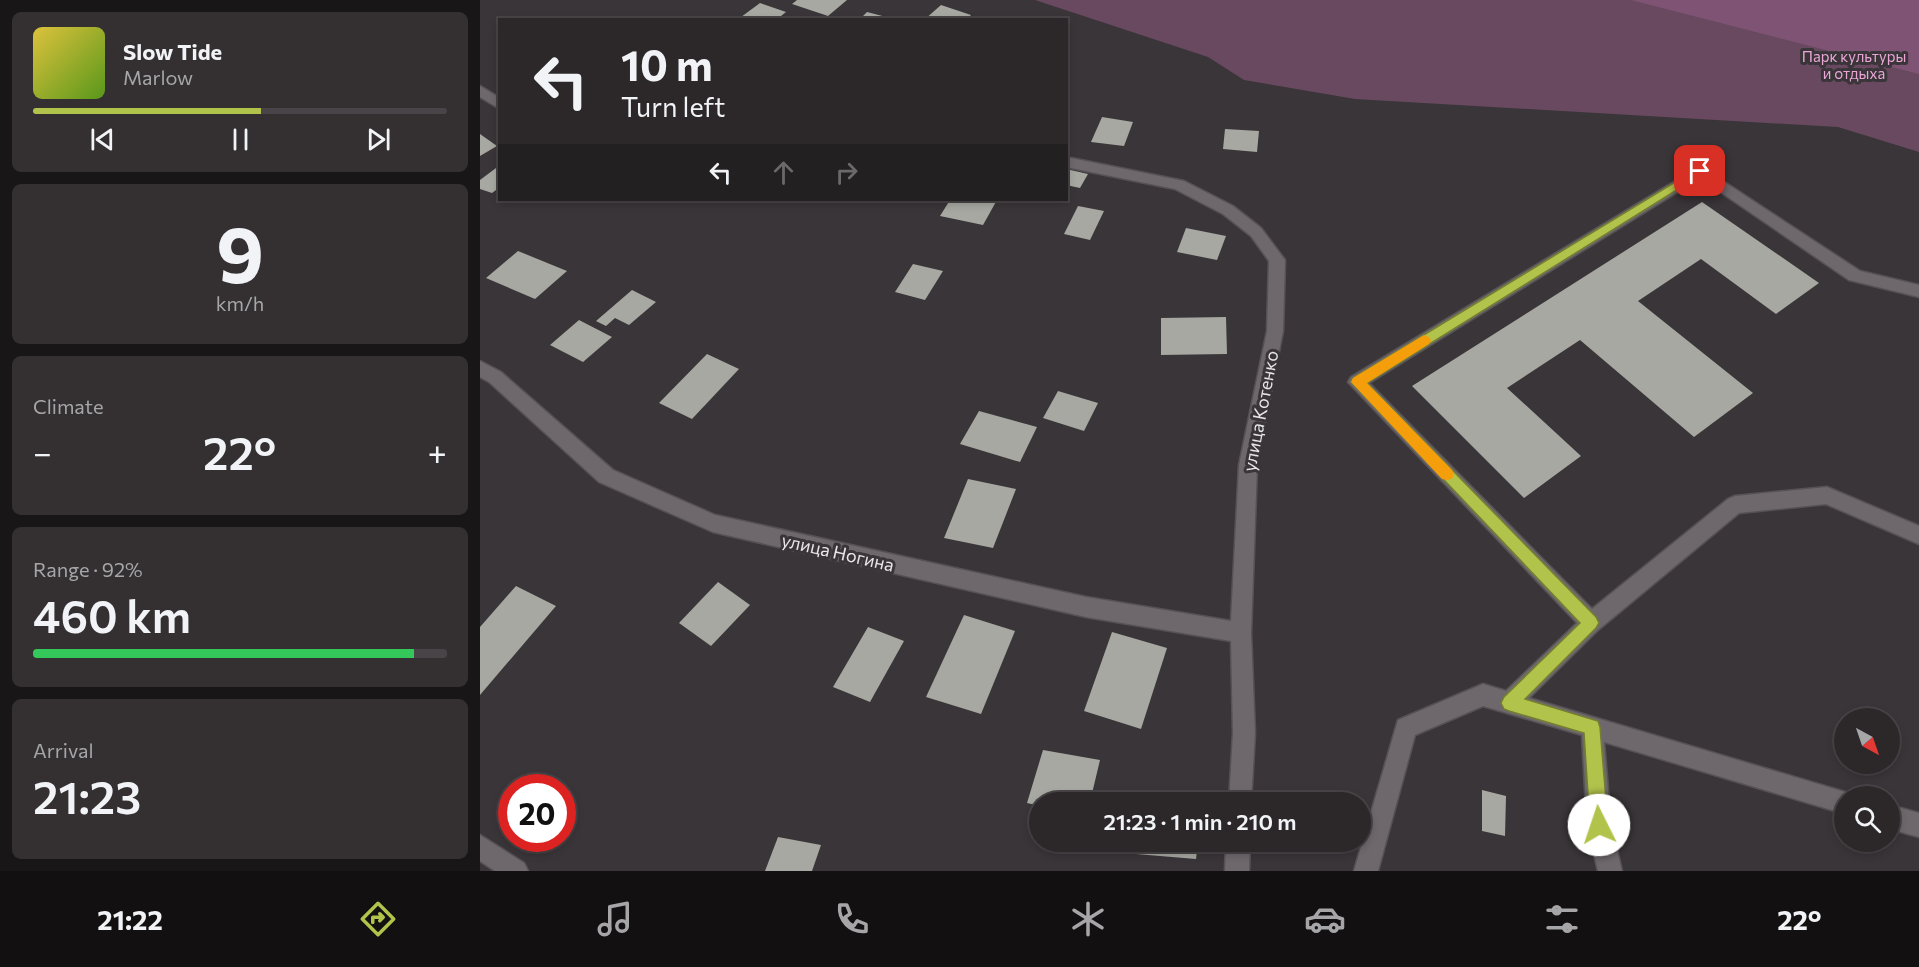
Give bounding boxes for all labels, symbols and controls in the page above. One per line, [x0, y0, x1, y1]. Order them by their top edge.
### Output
text: Slow Tide [123, 38, 222, 65]
text: 10 m [621, 38, 713, 90]
icon: left [522, 42, 600, 120]
park label: Парк культуры и отдыха [1802, 47, 1906, 82]
text: Marlow [123, 65, 193, 89]
text: Turn left [621, 90, 725, 123]
icon: previous [86, 123, 119, 156]
icon: pause [224, 123, 257, 156]
icon: next [362, 123, 395, 156]
pin [1674, 145, 1725, 196]
icon: arrive [1683, 154, 1716, 187]
icon: left [704, 156, 737, 189]
icon: ahead [767, 156, 800, 189]
icon: right [830, 156, 863, 189]
text: 9 [216, 204, 264, 299]
text: km/h [216, 291, 264, 315]
street label: улица Котенко [1237, 349, 1283, 473]
text: Climate [33, 394, 103, 418]
text: 22° [203, 424, 276, 479]
text: − [33, 431, 52, 472]
text: + [428, 431, 447, 472]
street label: улица Ногина [780, 528, 896, 576]
text: Range · 92% [33, 557, 143, 581]
text: 460 km [33, 587, 191, 642]
north arrow [1834, 708, 1900, 774]
map controls [1834, 708, 1900, 852]
text: Arrival [33, 738, 94, 762]
text: 21:23 [33, 768, 141, 823]
speed limit sign: 20 [498, 774, 576, 852]
button: search [1834, 786, 1900, 852]
position arrow [1567, 793, 1631, 857]
text: 21:23 · 1 min · 210 m [1104, 808, 1296, 835]
icon: directions [357, 898, 399, 940]
icon: music [594, 898, 636, 940]
icon: phone [831, 898, 873, 940]
icon: climate [1067, 898, 1109, 940]
icon: car [1304, 898, 1346, 940]
icon: filters [1541, 898, 1583, 940]
text: 21:22 [97, 903, 163, 936]
text: 22° [1777, 903, 1822, 936]

